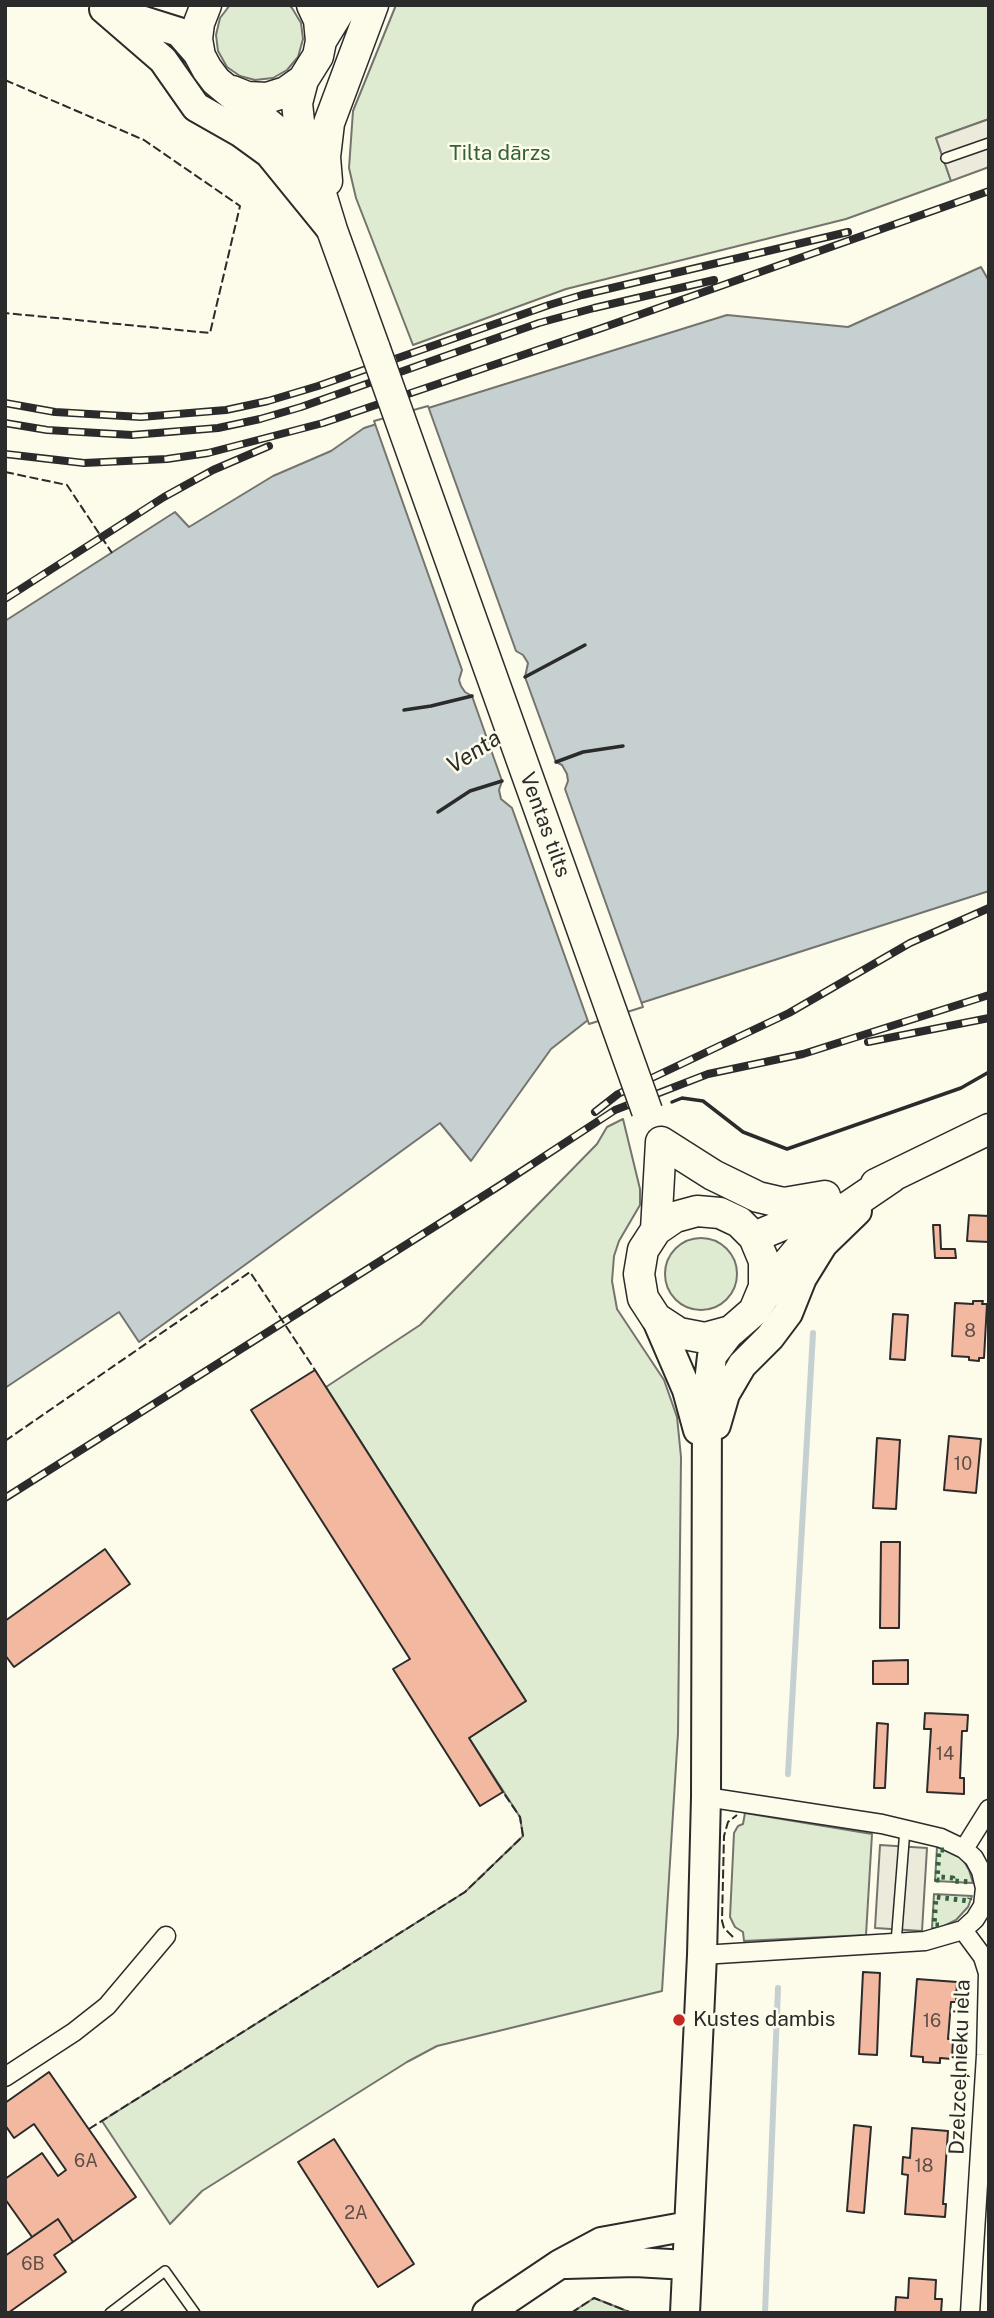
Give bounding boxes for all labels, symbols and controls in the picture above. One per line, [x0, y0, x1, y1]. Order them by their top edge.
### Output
park label: Tilta dārzs [449, 141, 551, 167]
water label: Venta [442, 724, 506, 780]
street label: Ventas tilts [514, 769, 576, 881]
house number: 8 [964, 1320, 976, 1342]
house number: 10 [954, 1453, 972, 1475]
house number: 14 [936, 1743, 954, 1765]
street label: Dzelzceļnieku iela [944, 1979, 976, 2155]
place label: Kustes dambis [693, 2007, 835, 2033]
house number: 16 [923, 2010, 941, 2032]
marker: Kustes dambis [671, 2012, 687, 2028]
house number: 6A [74, 2150, 98, 2172]
house number: 18 [915, 2155, 933, 2177]
house number: 2A [344, 2202, 368, 2224]
house number: 6B [21, 2253, 45, 2275]

